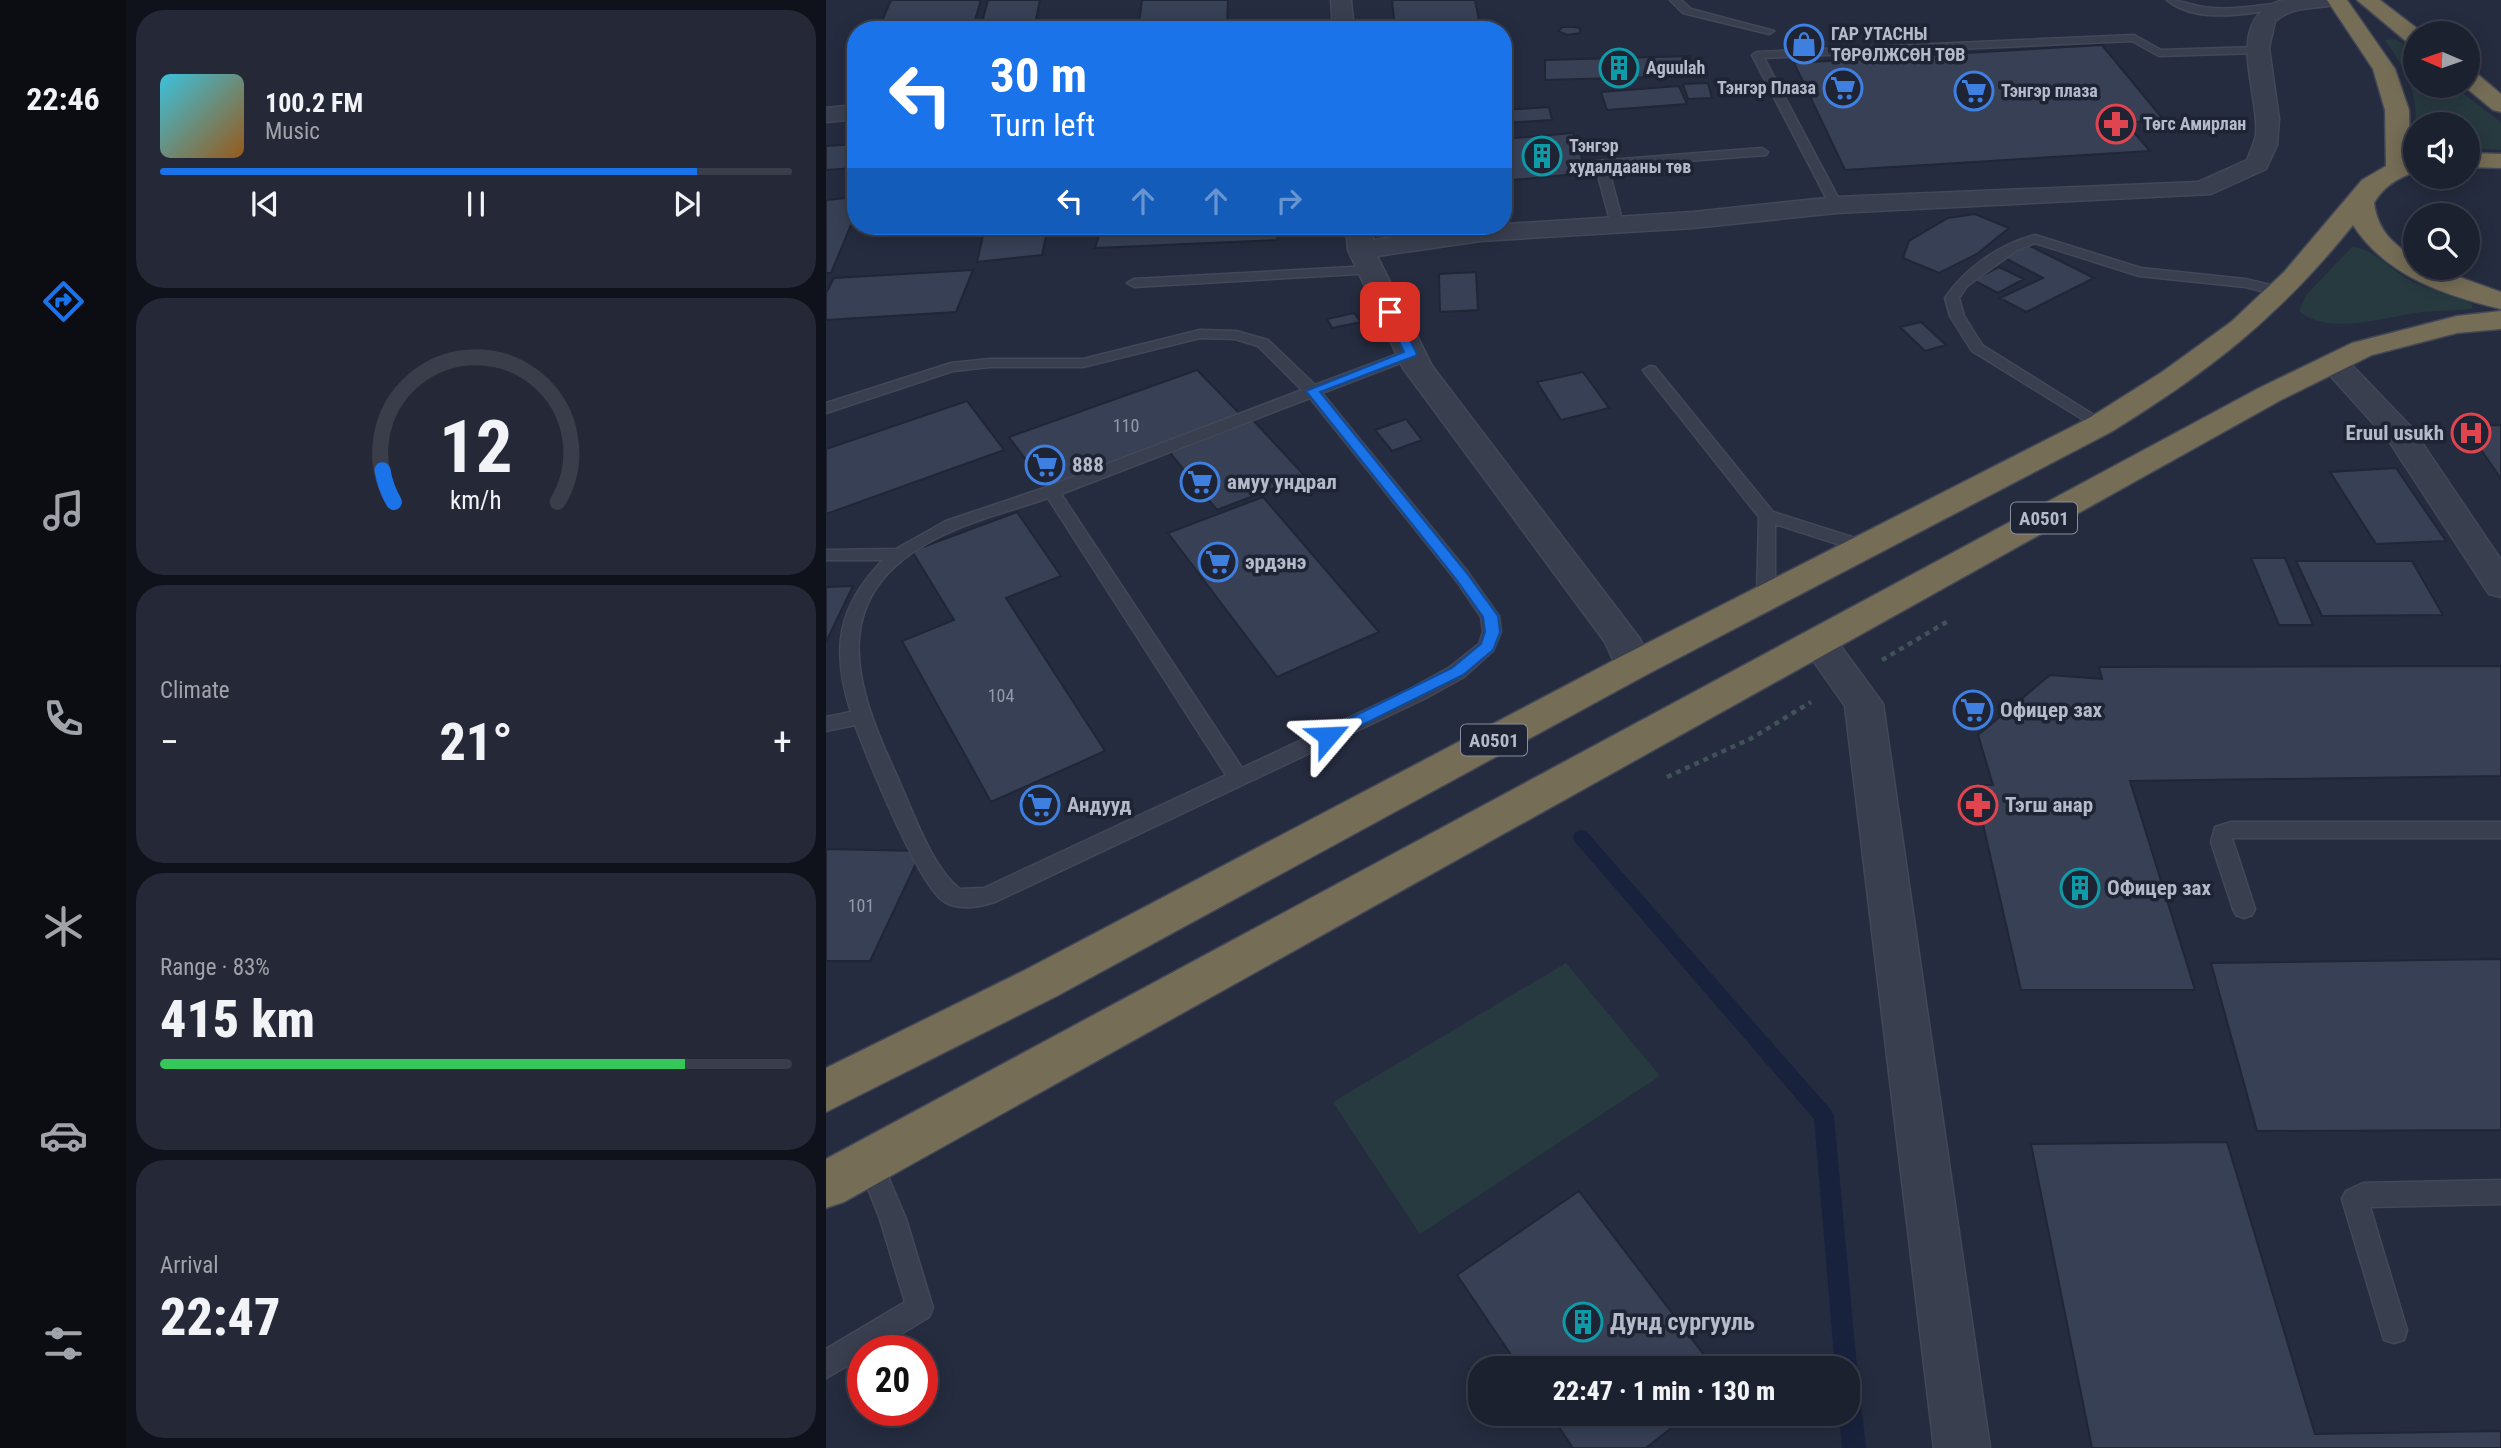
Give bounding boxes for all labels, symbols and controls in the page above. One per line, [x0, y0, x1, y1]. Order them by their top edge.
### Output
north arrow [2403, 21, 2480, 98]
map controls [2403, 21, 2480, 280]
shop icon: ГАР УТАСНЫ ТӨРӨЛЖСӨН ТӨВ [1783, 23, 1825, 65]
place label: ГАР УТАСНЫ ТӨРӨЛЖСӨН ТӨВ [1831, 23, 1965, 65]
text: 30 m [990, 47, 1087, 104]
building icon: Aguulah [1598, 47, 1640, 89]
icon: left [875, 49, 966, 140]
place label: Aguulah [1646, 57, 1705, 78]
supermarket icon: Тэнгэр Плаза [1822, 67, 1864, 109]
supermarket icon: Тэнгэр плаза [1953, 70, 1995, 112]
place label: Тэнгэр Плаза [1717, 77, 1816, 98]
text: 22:46 [26, 80, 100, 118]
place label: Тэнгэр плаза [2001, 80, 2098, 101]
text: 100.2 FM [265, 88, 363, 118]
pharmacy icon: Төгс Амирлан [2095, 103, 2137, 145]
text: Turn left [990, 106, 1095, 144]
button: sound [2403, 112, 2480, 189]
place label: Төгс Амирлан [2143, 113, 2246, 134]
text: Music [265, 118, 320, 145]
building icon: Тэнгэр худалдааны төв [1521, 135, 1563, 177]
place label: Тэнгэр худалдааны төв [1569, 135, 1691, 177]
icon: left [1051, 182, 1089, 220]
icon: ahead [1124, 182, 1162, 220]
icon: ahead [1197, 182, 1235, 220]
icon: right [1270, 182, 1308, 220]
icon: previous [246, 185, 284, 223]
icon: pause [457, 185, 495, 223]
icon: next [668, 185, 706, 223]
button: search [2403, 203, 2480, 280]
icon: directions [39, 277, 88, 326]
pin [1360, 282, 1420, 342]
icon: arrive [1371, 293, 1409, 331]
text: 12 [439, 405, 513, 491]
hospital icon: Eruul usukh [2450, 412, 2492, 454]
house number: 110 [1113, 415, 1139, 436]
place label: Eruul usukh [2345, 421, 2444, 445]
supermarket icon: 888 [1024, 444, 1066, 486]
place label: 888 [1072, 453, 1104, 477]
supermarket icon: амуу ундрал [1179, 461, 1221, 503]
place label: амуу ундрал [1227, 470, 1337, 494]
icon: music [39, 486, 88, 535]
text: km/h [450, 486, 502, 515]
road number: A0501 [2011, 503, 2077, 534]
supermarket icon: эрдэнэ [1197, 541, 1239, 583]
place label: эрдэнэ [1245, 550, 1306, 574]
text: Climate [160, 677, 230, 704]
house number: 104 [988, 685, 1014, 706]
supermarket icon: Офицер зах [1952, 689, 1994, 731]
icon: phone [39, 694, 88, 743]
place label: Офицер зах [2000, 698, 2103, 722]
position arrow [1291, 699, 1365, 773]
text: 21° [439, 712, 513, 773]
text: − [160, 720, 179, 764]
text: + [773, 720, 792, 764]
road number: A0501 [1461, 724, 1527, 755]
supermarket icon: Андууд [1019, 784, 1061, 826]
pharmacy icon: Тэгш анар [1957, 784, 1999, 826]
place label: Андууд [1067, 793, 1132, 817]
place label: Тэгш анар [2005, 793, 2093, 817]
building icon: ОФицер зах [2059, 867, 2101, 909]
place label: ОФицер зах [2107, 876, 2211, 900]
house number: 101 [848, 895, 874, 916]
icon: climate [39, 902, 88, 951]
text: Range · 83% [160, 954, 270, 981]
text: 415 km [160, 989, 315, 1050]
icon: car [39, 1111, 88, 1160]
text: Arrival [160, 1252, 219, 1279]
text: 22:47 [160, 1287, 280, 1348]
building icon: Дунд сургууль [1562, 1301, 1604, 1343]
place label: Дунд сургууль [1610, 1308, 1755, 1336]
icon: filters [39, 1319, 88, 1368]
speed limit sign: 20 [847, 1335, 938, 1426]
text: 22:47 · 1 min · 130 m [1553, 1376, 1775, 1406]

